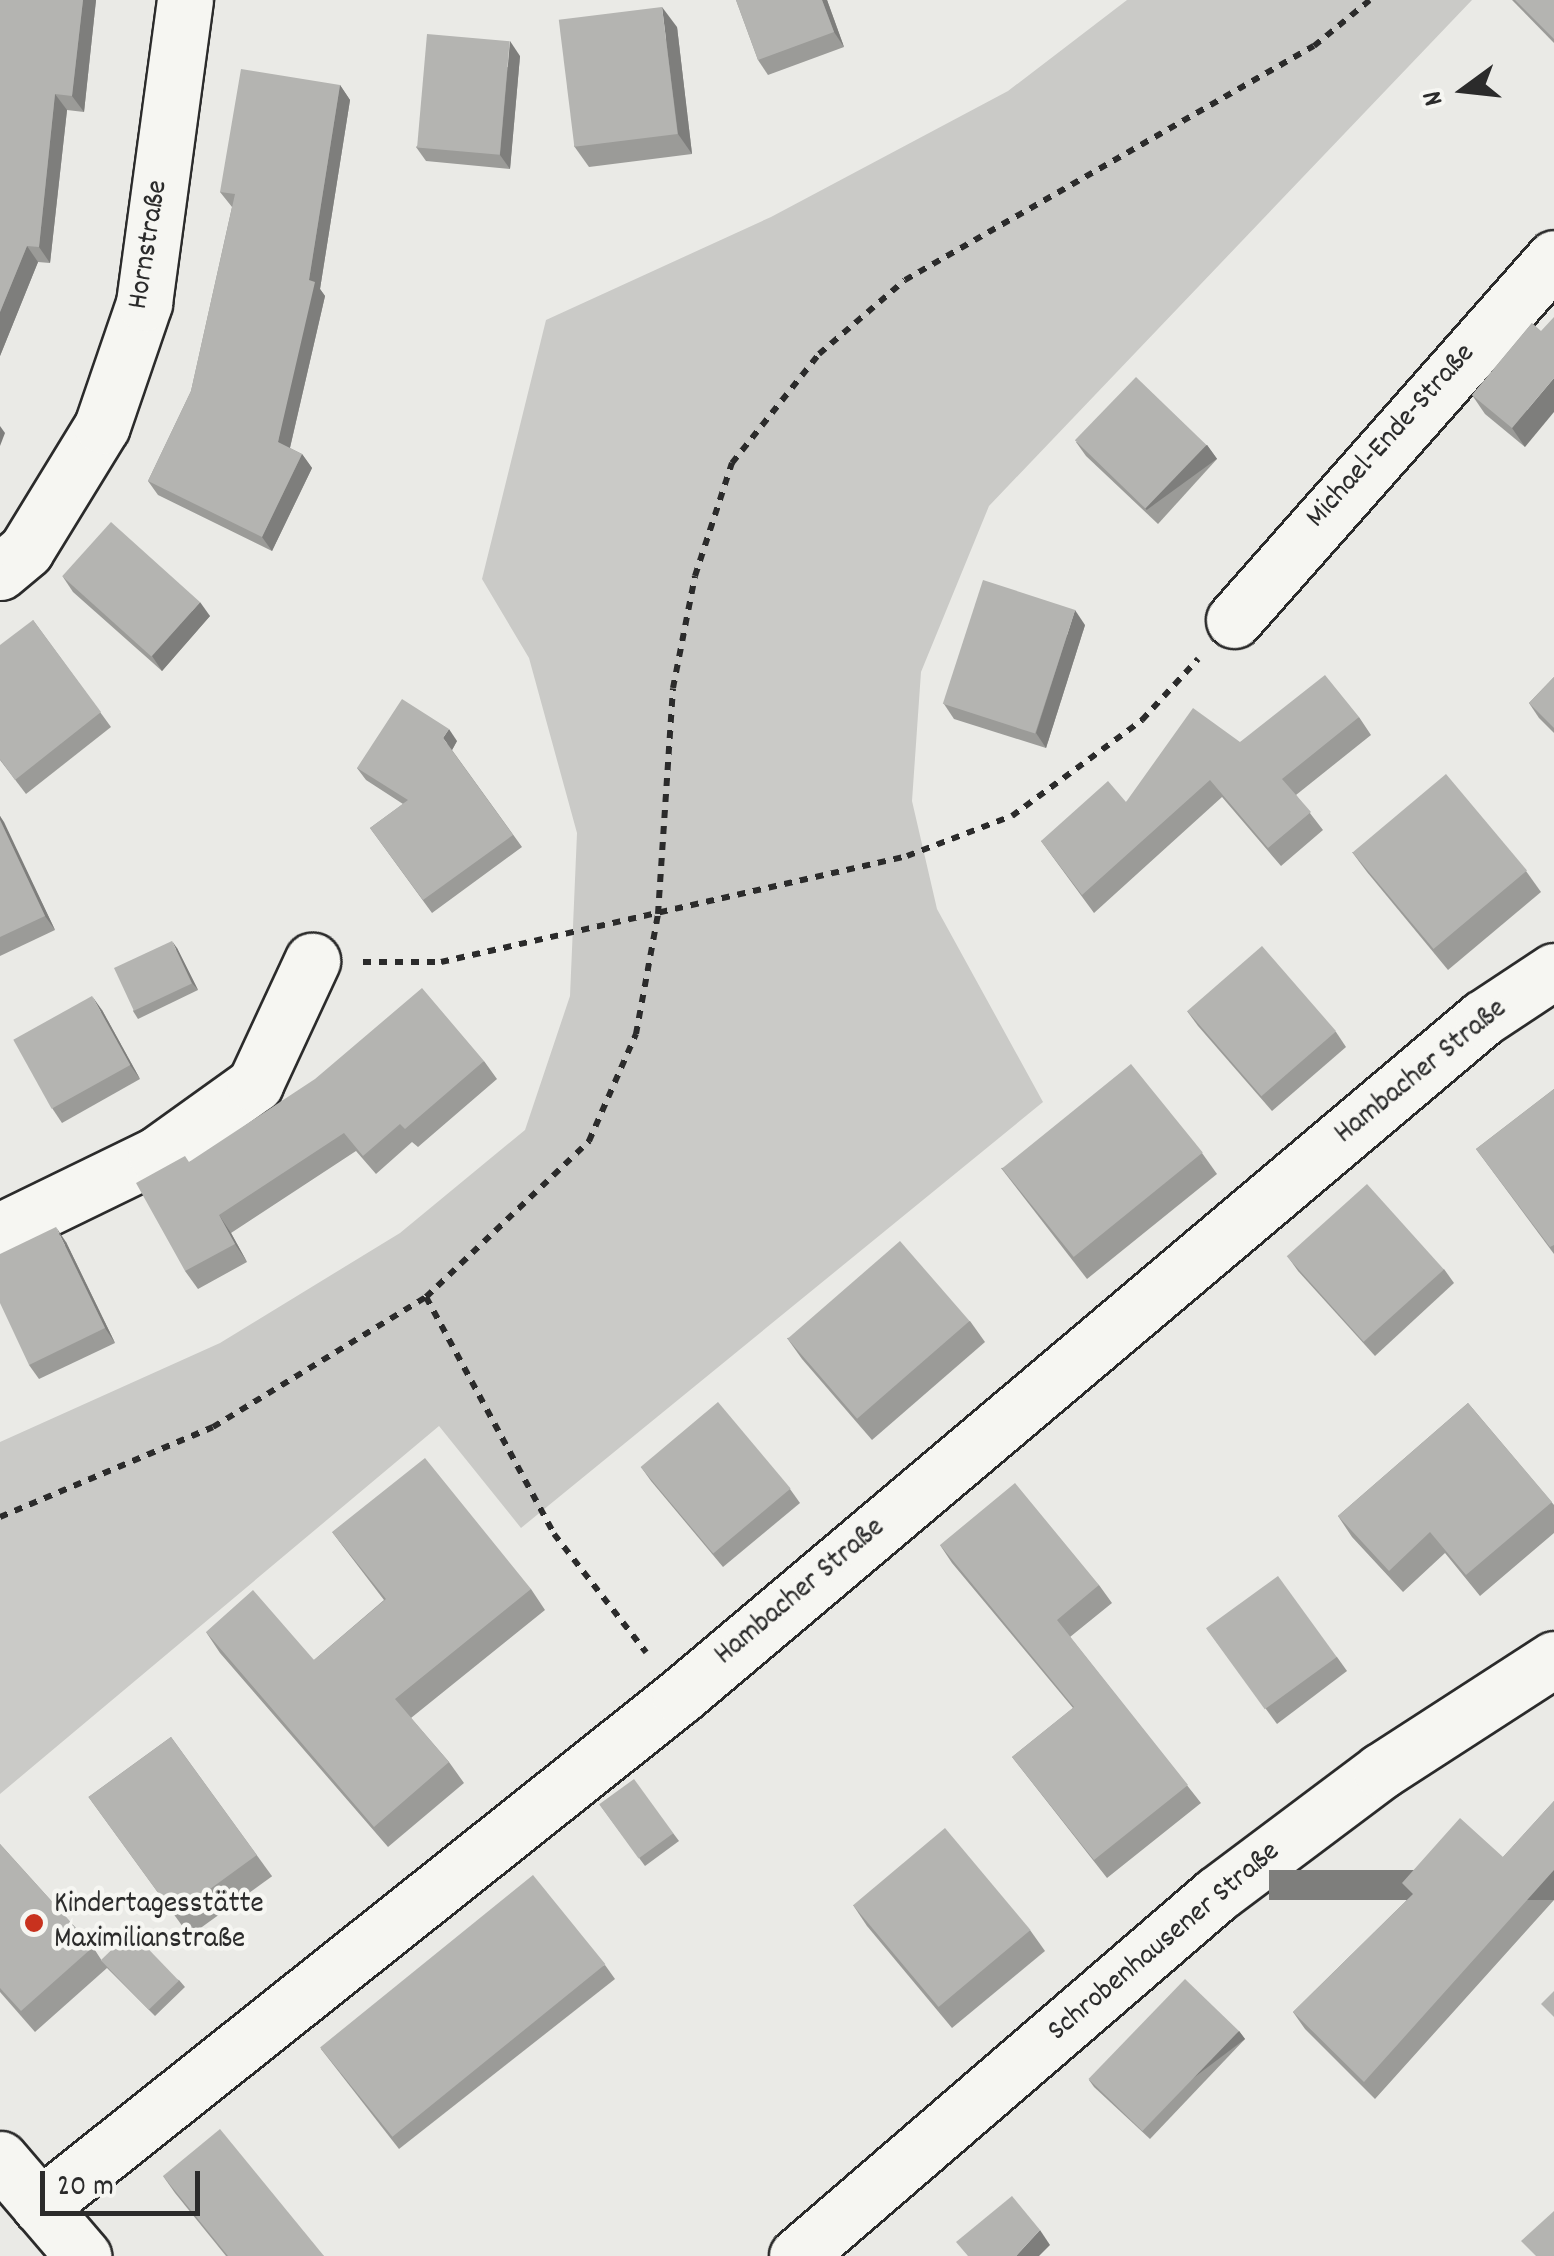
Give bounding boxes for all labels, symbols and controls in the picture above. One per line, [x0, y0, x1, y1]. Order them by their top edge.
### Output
north arrow [1414, 40, 1514, 140]
text: N [1414, 86, 1456, 110]
street label: Hornstraße [122, 178, 178, 312]
street label: Michael-Ende-Straße [1300, 337, 1484, 537]
street label: Hambacher Straße [1329, 993, 1515, 1153]
street label: Hambacher Straße [709, 1511, 893, 1675]
street label: Schrobenhausener Straße [1042, 1835, 1288, 2051]
place label: Kindertagesstätte Maximilianstraße [54, 1888, 264, 1958]
marker: Kindertagesstätte Maximilianstraße [23, 1912, 45, 1934]
scale bar [45, 2151, 205, 2213]
text: 20 m [57, 2167, 114, 2210]

